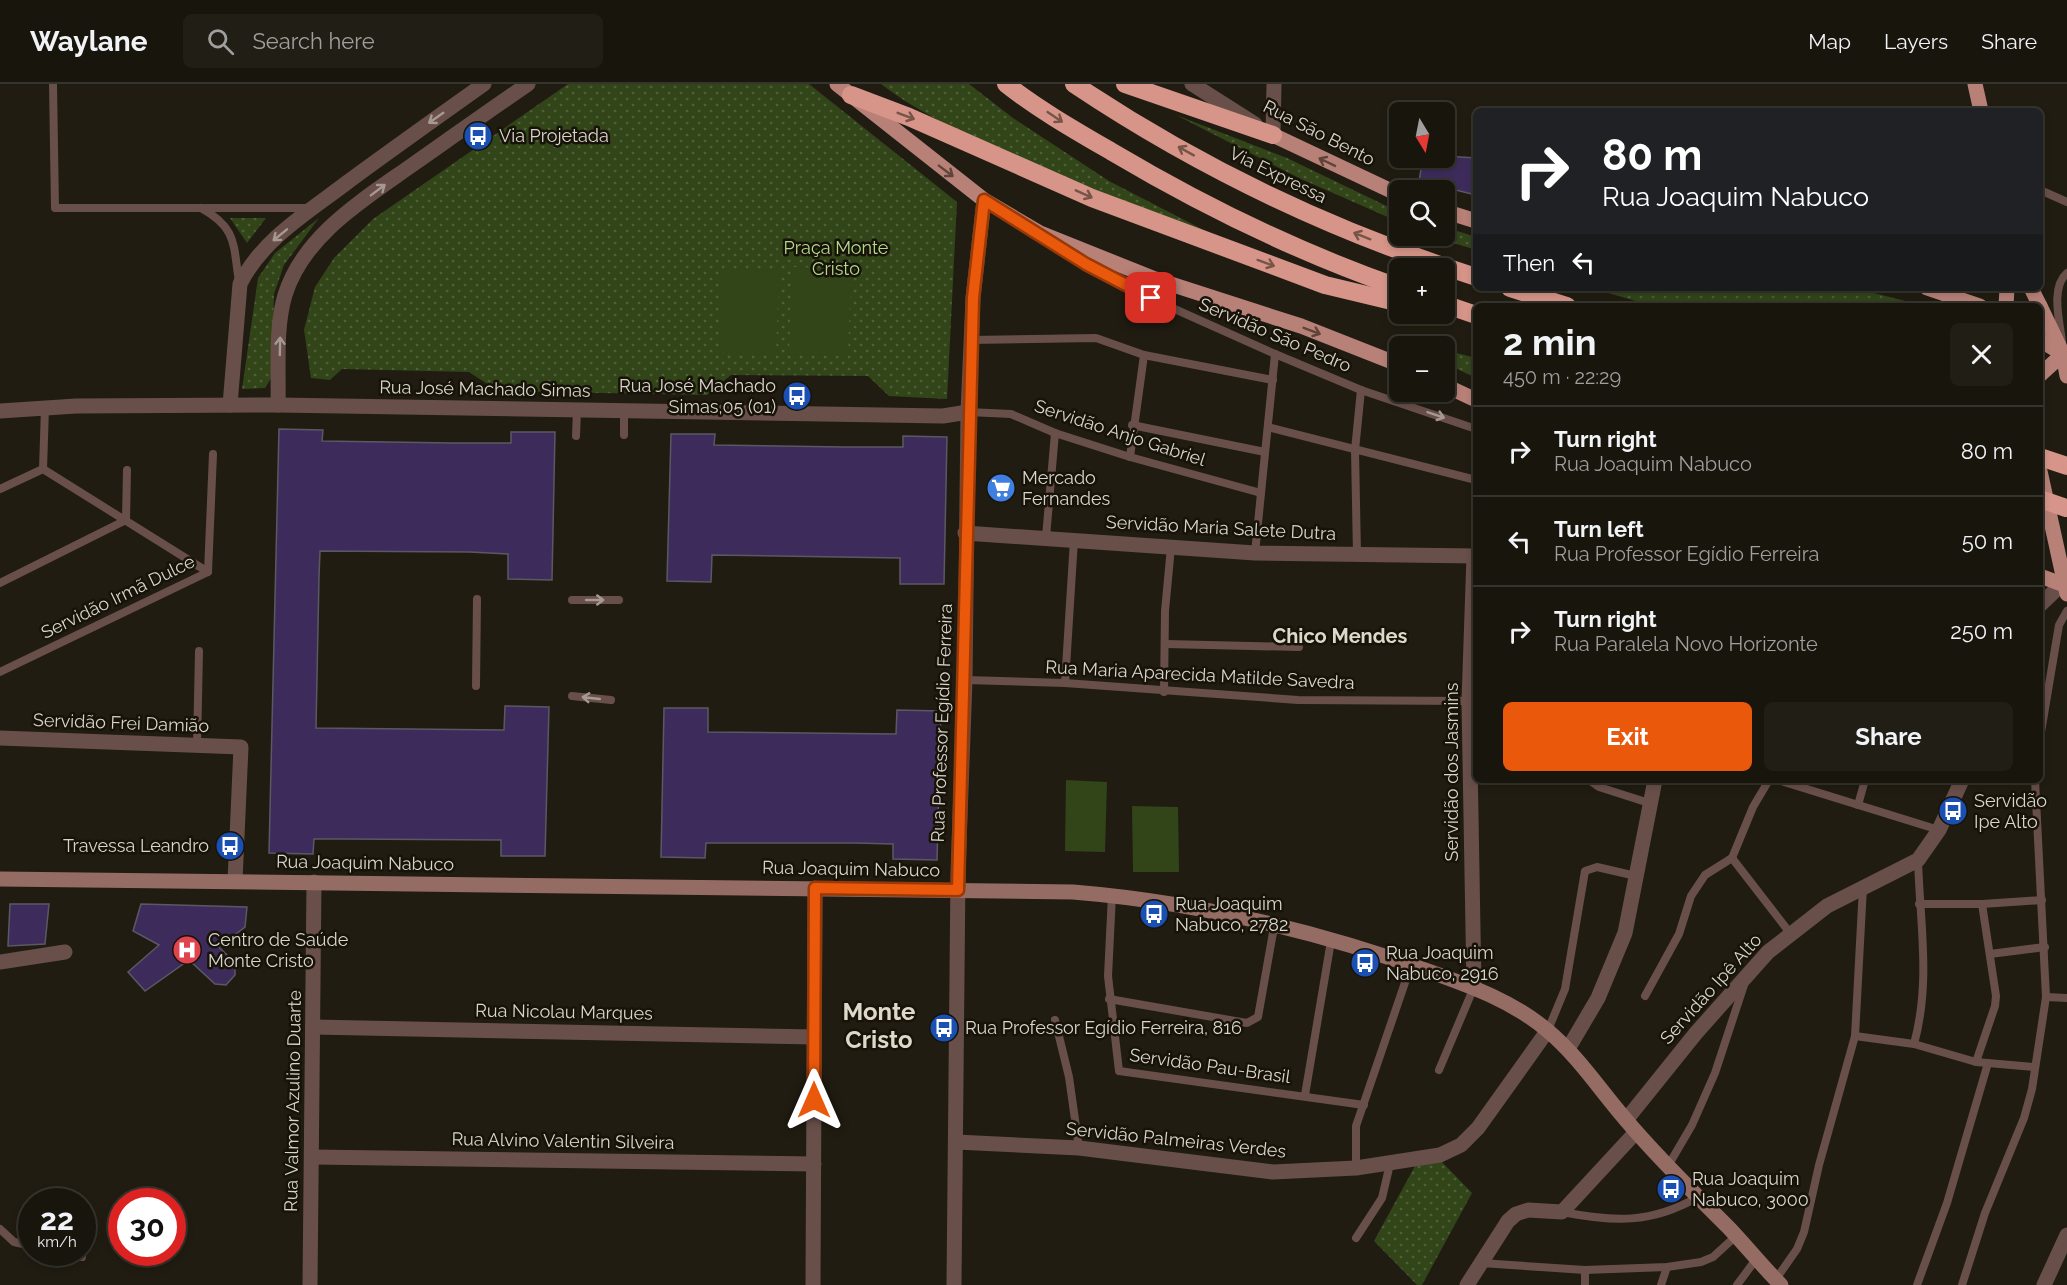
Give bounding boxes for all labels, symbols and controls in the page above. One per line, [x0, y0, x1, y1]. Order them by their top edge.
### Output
search box [183, 14, 603, 68]
text: Waylane [30, 25, 147, 58]
icon: search [204, 25, 237, 58]
text: Search here [252, 28, 375, 54]
text: Map [1808, 29, 1851, 54]
text: Layers [1884, 29, 1948, 54]
text: Share [1981, 29, 2037, 54]
street label: Rua São Bento [1260, 95, 1379, 170]
north arrow [1389, 102, 1455, 168]
map controls [1389, 102, 1455, 402]
one-way arrow [896, 111, 914, 122]
one-way arrow [1046, 111, 1062, 123]
one-way arrow [429, 112, 445, 124]
bus stop icon: Via Projetada [462, 120, 494, 152]
place label: Via Projetada [499, 125, 609, 146]
text: 80 m [1602, 131, 1702, 180]
icon: right [1503, 132, 1581, 210]
street label: Via Expressa [1226, 142, 1330, 207]
one-way arrow [1178, 145, 1195, 157]
one-way arrow [1319, 155, 1337, 167]
one-way arrow [937, 165, 953, 177]
button: search [1389, 180, 1455, 246]
text: Rua Joaquim Nabuco [1602, 181, 1869, 212]
one-way arrow [370, 183, 386, 196]
one-way arrow [1075, 190, 1093, 201]
one-way arrow [272, 228, 288, 241]
one-way arrow [1353, 230, 1371, 241]
park label: Praça Monte Cristo [784, 237, 889, 279]
icon: left [1567, 246, 1600, 279]
text: Then [1503, 250, 1555, 276]
button: + [1389, 258, 1455, 324]
one-way arrow [1257, 259, 1275, 270]
pin [1125, 272, 1176, 323]
icon: arrive [1134, 281, 1167, 314]
street label: Servidão São Pedro [1196, 293, 1355, 376]
text: 2 min [1503, 321, 1596, 363]
button: close [1950, 323, 2013, 386]
one-way arrow [1303, 326, 1321, 337]
button: − [1389, 336, 1455, 402]
one-way arrow [274, 337, 286, 357]
text: 450 m · 22:29 [1503, 365, 1621, 389]
place label: Rua José Machado Simas,05 (01) [619, 375, 776, 417]
street label: Rua José Machado Simas [379, 376, 591, 401]
bus stop icon: Rua José Machado Simas,05 (01) [781, 380, 813, 412]
street label: Servidão Anjo Gabriel [1032, 395, 1208, 470]
one-way arrow [1426, 411, 1445, 422]
text: Turn right [1554, 426, 1657, 452]
icon: right [1503, 435, 1536, 468]
text: 80 m [1961, 438, 2013, 464]
text: Rua Joaquim Nabuco [1554, 452, 1752, 476]
place label: Mercado Fernandes [1022, 467, 1110, 509]
supermarket icon: Mercado Fernandes [985, 472, 1017, 504]
street label: Servidão Maria Salete Dutra [1105, 511, 1337, 544]
text: Turn left [1554, 516, 1644, 542]
icon: left [1503, 525, 1536, 558]
text: 50 m [1962, 528, 2013, 554]
text: Rua Professor Egídio Ferreira [1554, 542, 1820, 566]
street label: Servidão Irmã Dulce [38, 550, 198, 643]
one-way arrow [585, 594, 605, 606]
street label: Rua Professor Egídio Ferreira [927, 603, 956, 843]
text: Turn right [1554, 606, 1657, 632]
icon: right [1503, 615, 1536, 648]
text: 250 m [1950, 618, 2013, 644]
district label: Chico Mendes [1273, 624, 1408, 648]
text: Rua Paralela Novo Horizonte [1554, 632, 1818, 656]
street label: Rua Maria Aparecida Matilde Savedra [1045, 656, 1355, 693]
street label: Servidão dos Jasmins [1441, 682, 1462, 862]
one-way arrow [582, 692, 602, 703]
button: Exit [1503, 702, 1752, 771]
button: Share [1764, 702, 2013, 771]
street label: Servidão Frei Damião [33, 709, 210, 736]
place label: Servidão Ipe Alto [1974, 790, 2047, 832]
bus stop icon: Servidão Ipe Alto [1937, 795, 1969, 827]
bus stop icon: Travessa Leandro [214, 830, 246, 862]
place label: Travessa Leandro [63, 835, 209, 856]
street label: Rua Joaquim Nabuco [276, 850, 454, 875]
street label: Rua Joaquim Nabuco [762, 856, 940, 881]
place label: Rua Joaquim Nabuco, 2782 [1175, 893, 1288, 935]
bus stop icon: Rua Joaquim Nabuco, 2782 [1138, 898, 1170, 930]
place label: Centro de Saúde Monte Cristo [208, 929, 349, 971]
street label: Servidão Ipê Alto [1656, 929, 1766, 1048]
hospital icon: Centro de Saúde Monte Cristo [171, 934, 203, 966]
place label: Rua Joaquim Nabuco, 2916 [1386, 942, 1499, 984]
bus stop icon: Rua Joaquim Nabuco, 2916 [1349, 947, 1381, 979]
street label: Rua Valmor Azulino Duarte [280, 990, 305, 1212]
district label: Monte Cristo [843, 997, 915, 1054]
street label: Rua Nicolau Marques [475, 999, 653, 1024]
bus stop icon: Rua Professor Egídio Ferreira, 816 [928, 1012, 960, 1044]
place label: Rua Professor Egídio Ferreira, 816 [965, 1017, 1242, 1038]
street label: Servidão Pau-Brasil [1128, 1044, 1292, 1087]
position arrow [782, 1068, 846, 1132]
street label: Servidão Palmeiras Verdes [1065, 1117, 1288, 1162]
street label: Rua Alvino Valentin Silveira [451, 1128, 675, 1153]
place label: Rua Joaquim Nabuco, 3000 [1692, 1168, 1809, 1210]
bus stop icon: Rua Joaquim Nabuco, 3000 [1655, 1173, 1687, 1205]
speed limit sign: 30 [108, 1188, 186, 1266]
text: 22 [40, 1202, 74, 1237]
text: km/h [37, 1233, 77, 1251]

